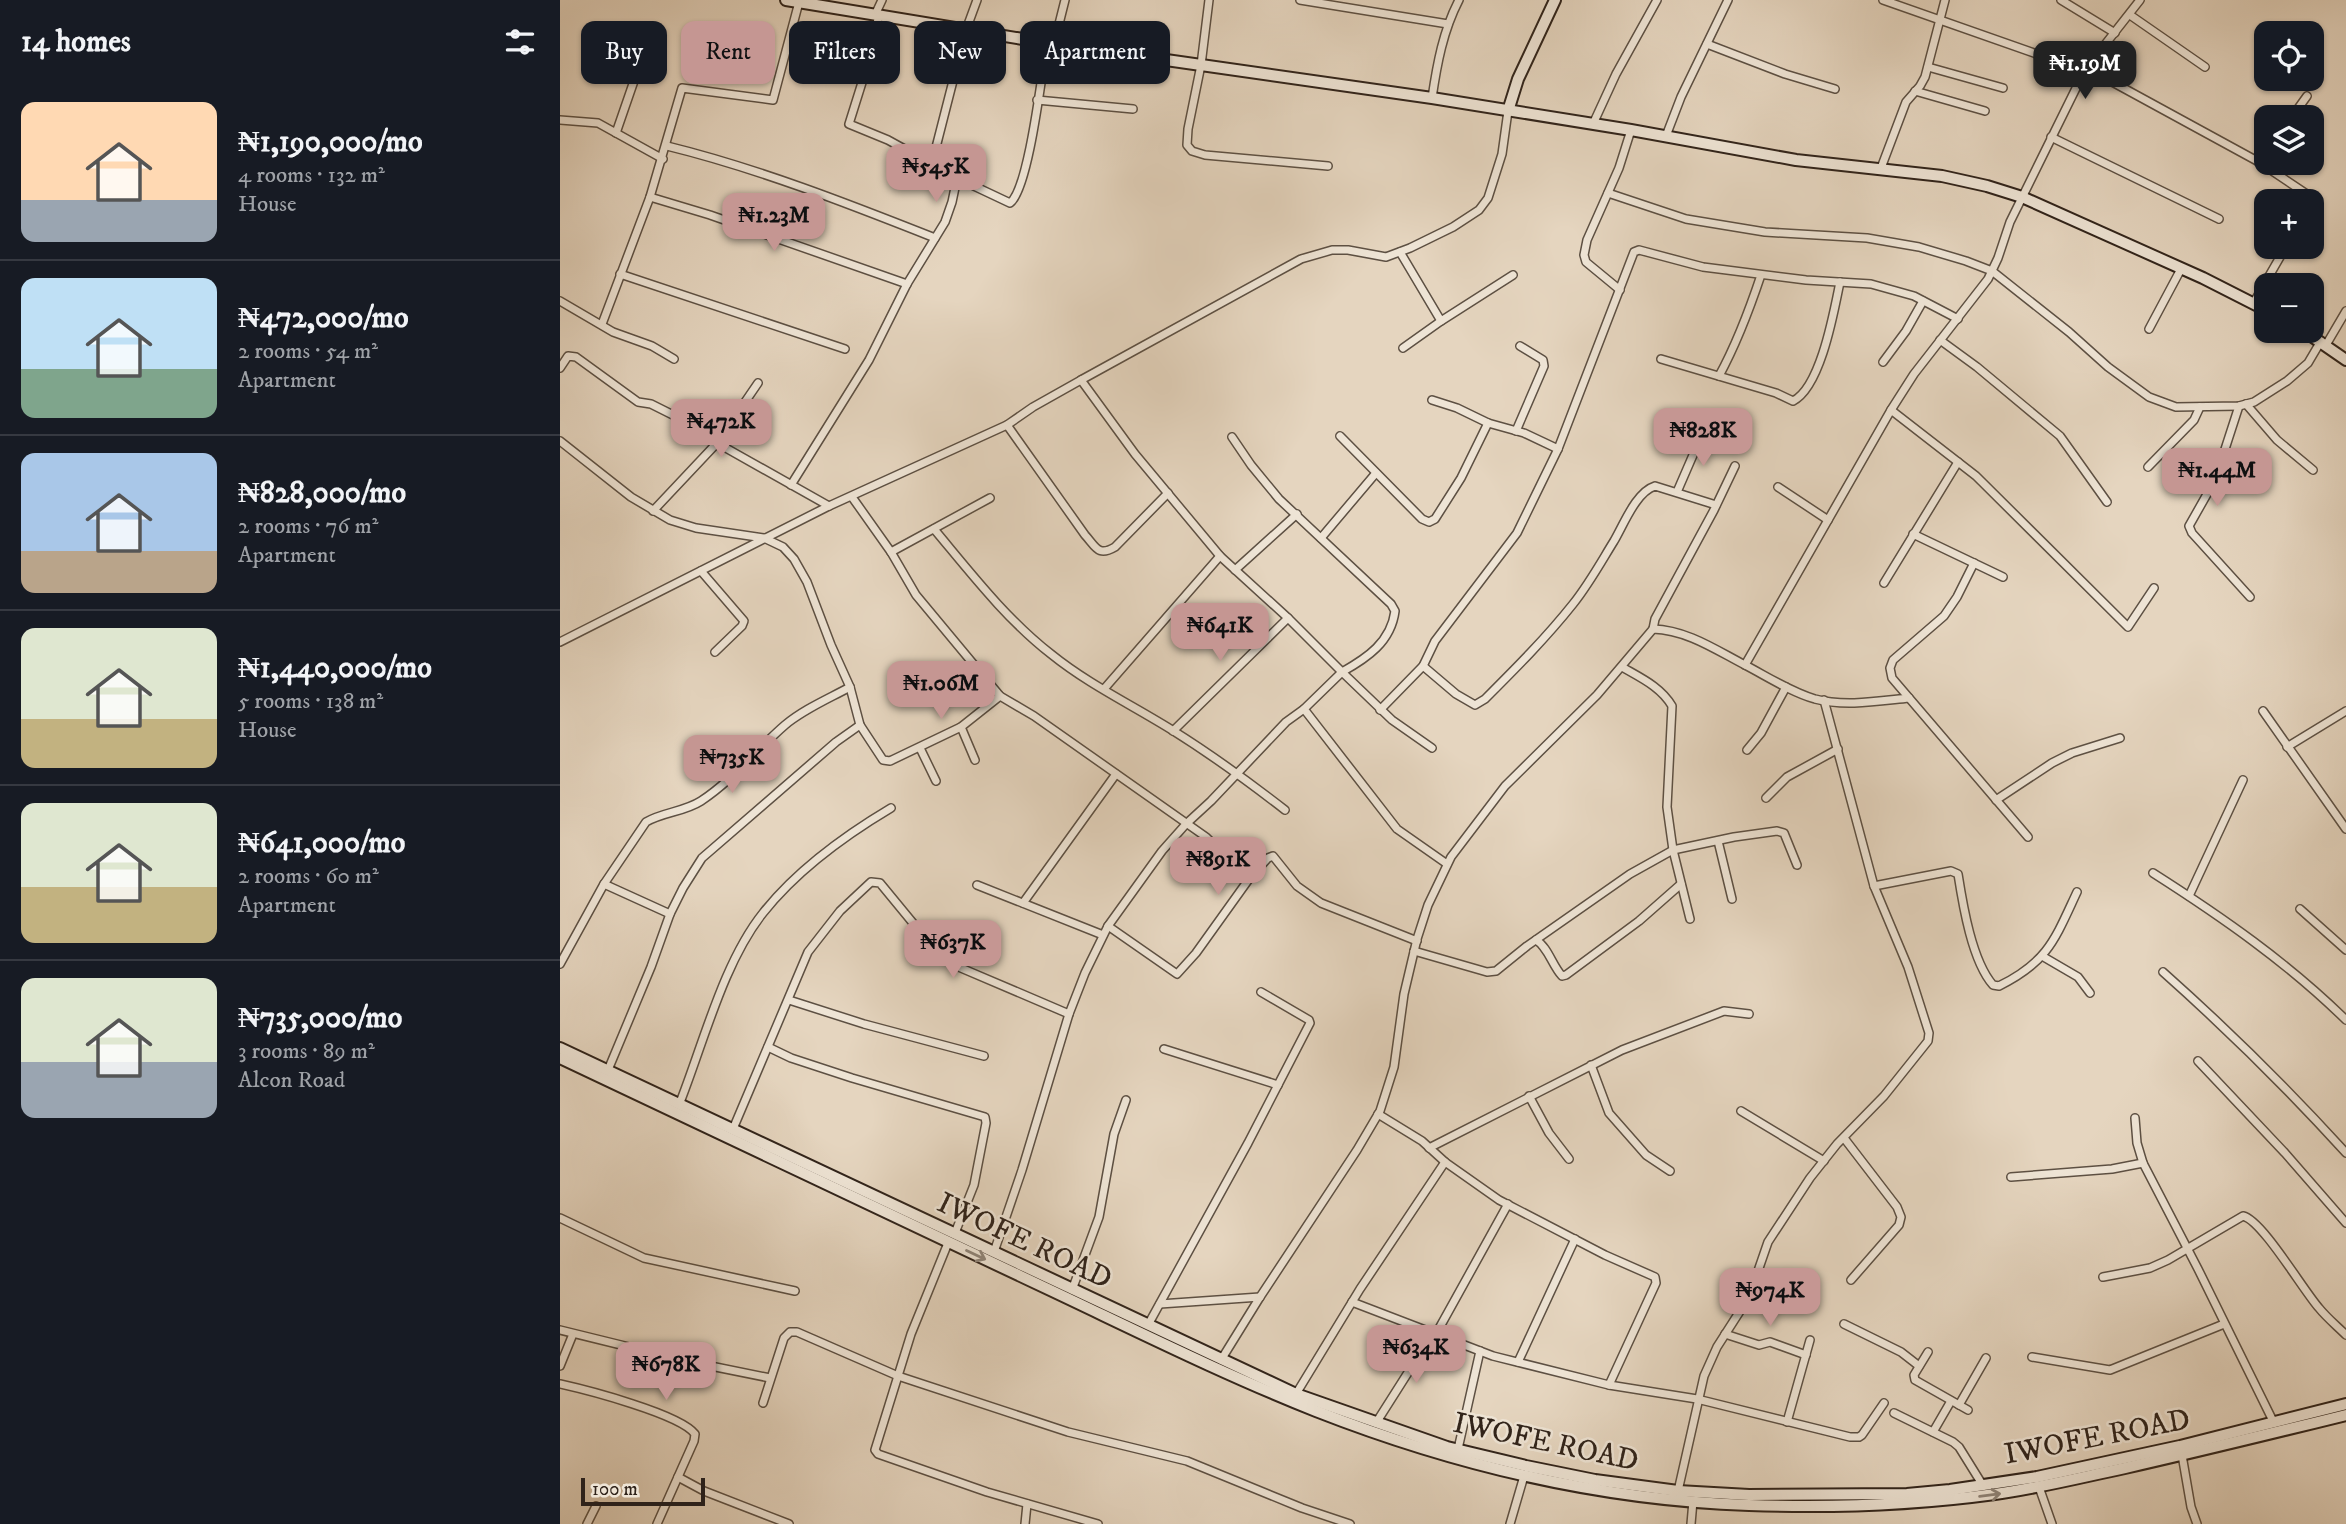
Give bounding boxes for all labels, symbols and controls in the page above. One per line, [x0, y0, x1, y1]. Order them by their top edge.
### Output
chip: Buy [581, 21, 667, 84]
chip: Rent [681, 21, 775, 84]
chip: Filters [789, 21, 900, 84]
chip: New [914, 21, 1006, 84]
chip: Apartment [1020, 21, 1170, 84]
map controls [2254, 21, 2324, 343]
button: locate [2254, 21, 2324, 91]
icon: filters [501, 23, 539, 61]
text: 14 homes [21, 24, 131, 61]
pin: ₦1.19M [2028, 42, 2142, 101]
text: ₦1.19M [2049, 49, 2121, 78]
button: layers [2254, 105, 2324, 175]
text: ₦1,190,000/mo [238, 124, 423, 161]
icon: home [77, 130, 161, 214]
pin: ₦545K [887, 144, 985, 204]
text: ₦545K [902, 152, 970, 181]
text: 4 rooms · 132 m² [238, 161, 385, 190]
button: + [2254, 189, 2324, 259]
text: House [238, 190, 296, 219]
pin: ₦1.23M [717, 194, 831, 253]
text: ₦1.23M [738, 201, 810, 230]
button: − [2254, 273, 2324, 343]
text: ₦472,000/mo [238, 300, 409, 337]
icon: home [77, 306, 161, 390]
text: 2 rooms · 54 m² [238, 337, 378, 366]
text: Apartment [238, 366, 336, 395]
pin: ₦472K [672, 400, 770, 459]
text: ₦472K [687, 407, 755, 436]
pin: ₦828K [1654, 408, 1752, 468]
text: ₦828K [1669, 416, 1737, 445]
pin: ₦1.44M [2160, 448, 2274, 508]
text: ₦1.44M [2178, 456, 2256, 485]
text: ₦828,000/mo [238, 475, 406, 512]
icon: home [77, 481, 161, 565]
text: 2 rooms · 76 m² [238, 512, 378, 541]
text: Apartment [238, 541, 336, 570]
pin: ₦641K [1171, 604, 1269, 663]
text: ₦641K [1187, 611, 1253, 640]
text: ₦1,440,000/mo [238, 650, 432, 687]
icon: home [77, 656, 161, 740]
pin: ₦1.06M [884, 662, 998, 721]
text: ₦1.06M [903, 669, 979, 698]
text: 5 rooms · 138 m² [238, 687, 383, 716]
text: House [238, 716, 296, 745]
pin: ₦735K [683, 736, 781, 795]
text: ₦735K [700, 743, 764, 772]
text: ₦641,000/mo [238, 825, 405, 862]
icon: home [77, 831, 161, 915]
pin: ₦891K [1169, 838, 1267, 897]
text: ₦891K [1186, 845, 1250, 874]
text: 2 rooms · 60 m² [238, 862, 379, 891]
text: Apartment [238, 891, 336, 920]
pin: ₦637K [904, 920, 1002, 980]
text: ₦637K [920, 928, 986, 957]
text: ₦735,000/mo [238, 1000, 402, 1037]
icon: home [77, 1006, 161, 1090]
text: 3 rooms · 89 m² [238, 1037, 375, 1066]
text: Alcon Road [238, 1066, 345, 1095]
street label: IWOFE ROAD [931, 1185, 1118, 1298]
one-way arrow [965, 1249, 986, 1263]
pin: ₦974K [1721, 1268, 1819, 1328]
text: ₦974K [1735, 1276, 1805, 1305]
pin: ₦634K [1367, 1326, 1465, 1385]
text: ₦634K [1383, 1333, 1449, 1362]
pin: ₦678K [617, 1342, 715, 1402]
text: ₦678K [632, 1350, 700, 1379]
street label: IWOFE ROAD [2001, 1401, 2193, 1474]
street label: IWOFE ROAD [1450, 1405, 1642, 1480]
scale bar [581, 1475, 705, 1507]
text: 100 m [592, 1478, 638, 1501]
one-way arrow [1978, 1488, 2001, 1501]

